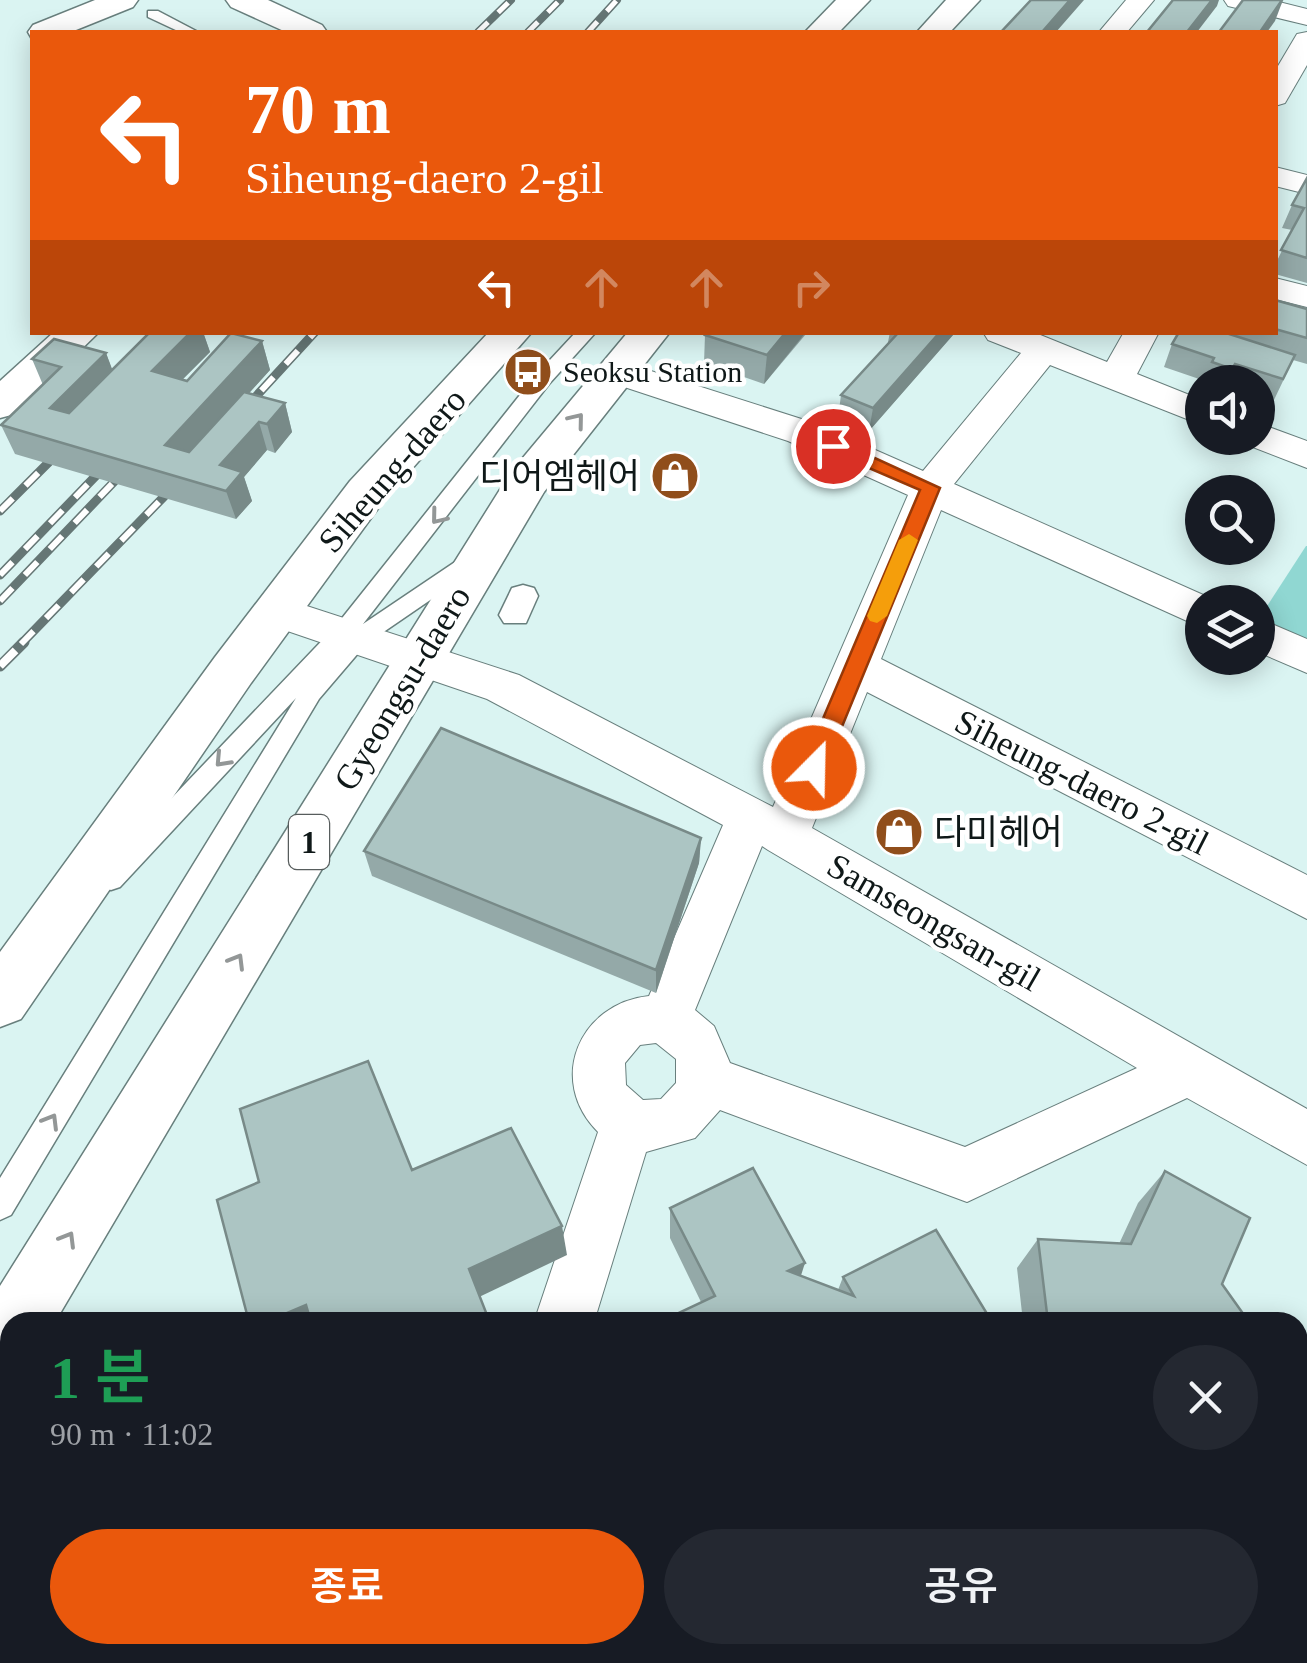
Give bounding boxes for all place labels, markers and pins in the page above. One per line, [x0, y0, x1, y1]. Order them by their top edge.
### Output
bus stop icon: Seoksu Station [502, 346, 554, 398]
place label: Seoksu Station [563, 355, 742, 388]
pin [791, 404, 876, 489]
shop icon: 디어엠헤어 [649, 450, 701, 502]
place label: 디어엠헤어 [479, 457, 640, 496]
shop icon: 다미헤어 [873, 806, 925, 858]
place label: 다미헤어 [934, 813, 1063, 852]

